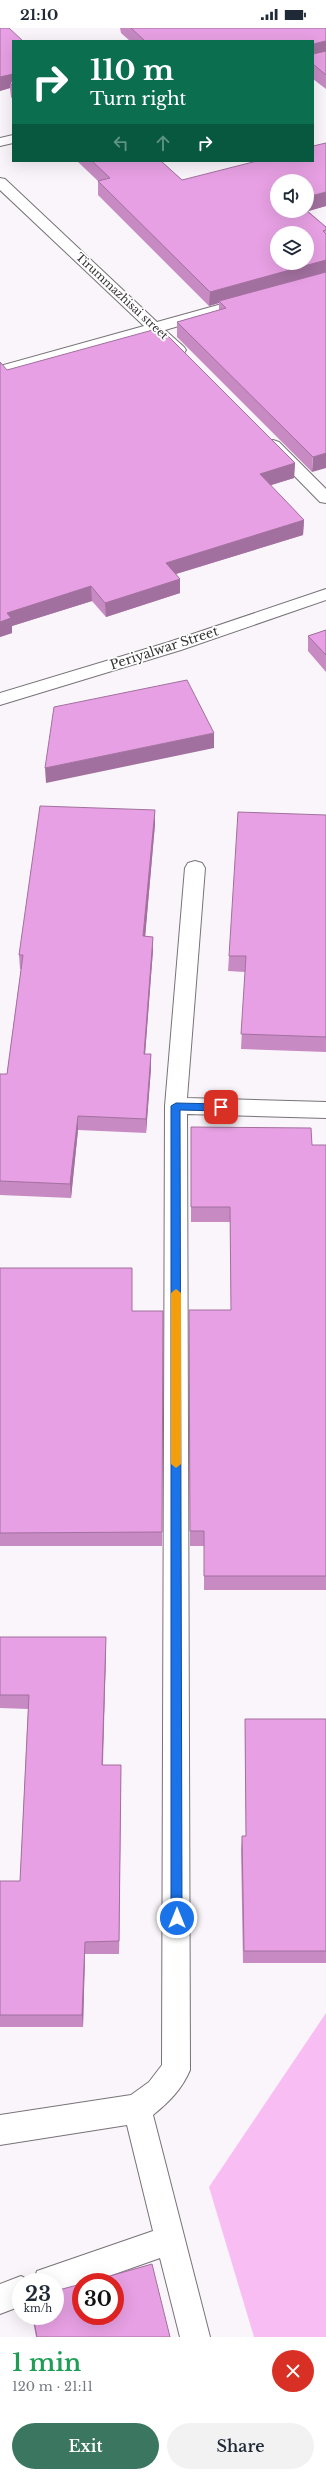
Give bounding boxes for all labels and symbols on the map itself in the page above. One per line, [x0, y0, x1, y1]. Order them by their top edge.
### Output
street label: Tirummazhisai street [73, 250, 172, 343]
street label: Periyalwar Street [108, 622, 220, 674]
pin [204, 1090, 238, 1124]
position arrow [156, 1897, 198, 1939]
speed limit sign: 30 [72, 2273, 124, 2325]

